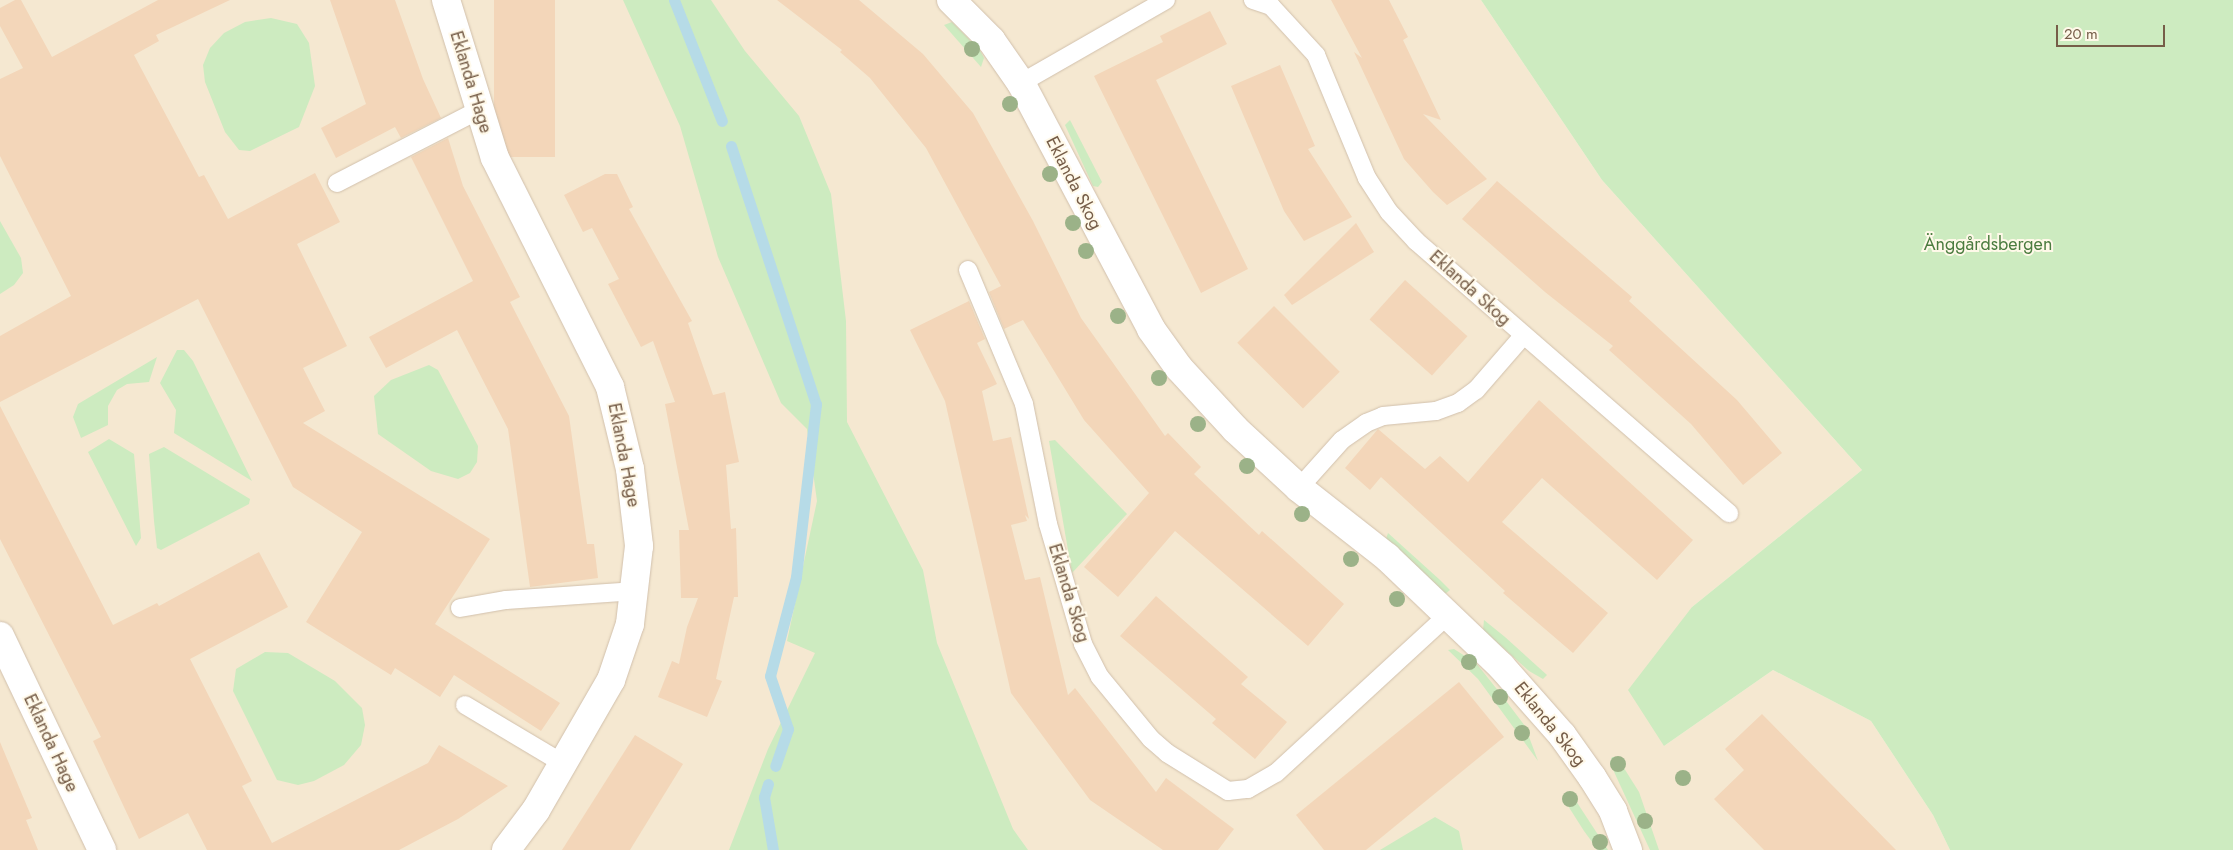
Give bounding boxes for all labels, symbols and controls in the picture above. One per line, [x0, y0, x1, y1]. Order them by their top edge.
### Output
scale bar [2058, 15, 2167, 47]
text: 20 m [2064, 23, 2098, 45]
street label: Eklanda Hage [445, 28, 497, 136]
street label: Eklanda Skog [1041, 133, 1107, 233]
park label: Änggårdsbergen [1924, 233, 2052, 255]
street label: Eklanda Skog [1425, 246, 1515, 330]
street label: Eklanda Hage [603, 401, 645, 509]
street label: Eklanda Skog [1044, 541, 1094, 645]
street label: Eklanda Skog [1510, 678, 1590, 770]
street label: Eklanda Hage [19, 691, 83, 795]

